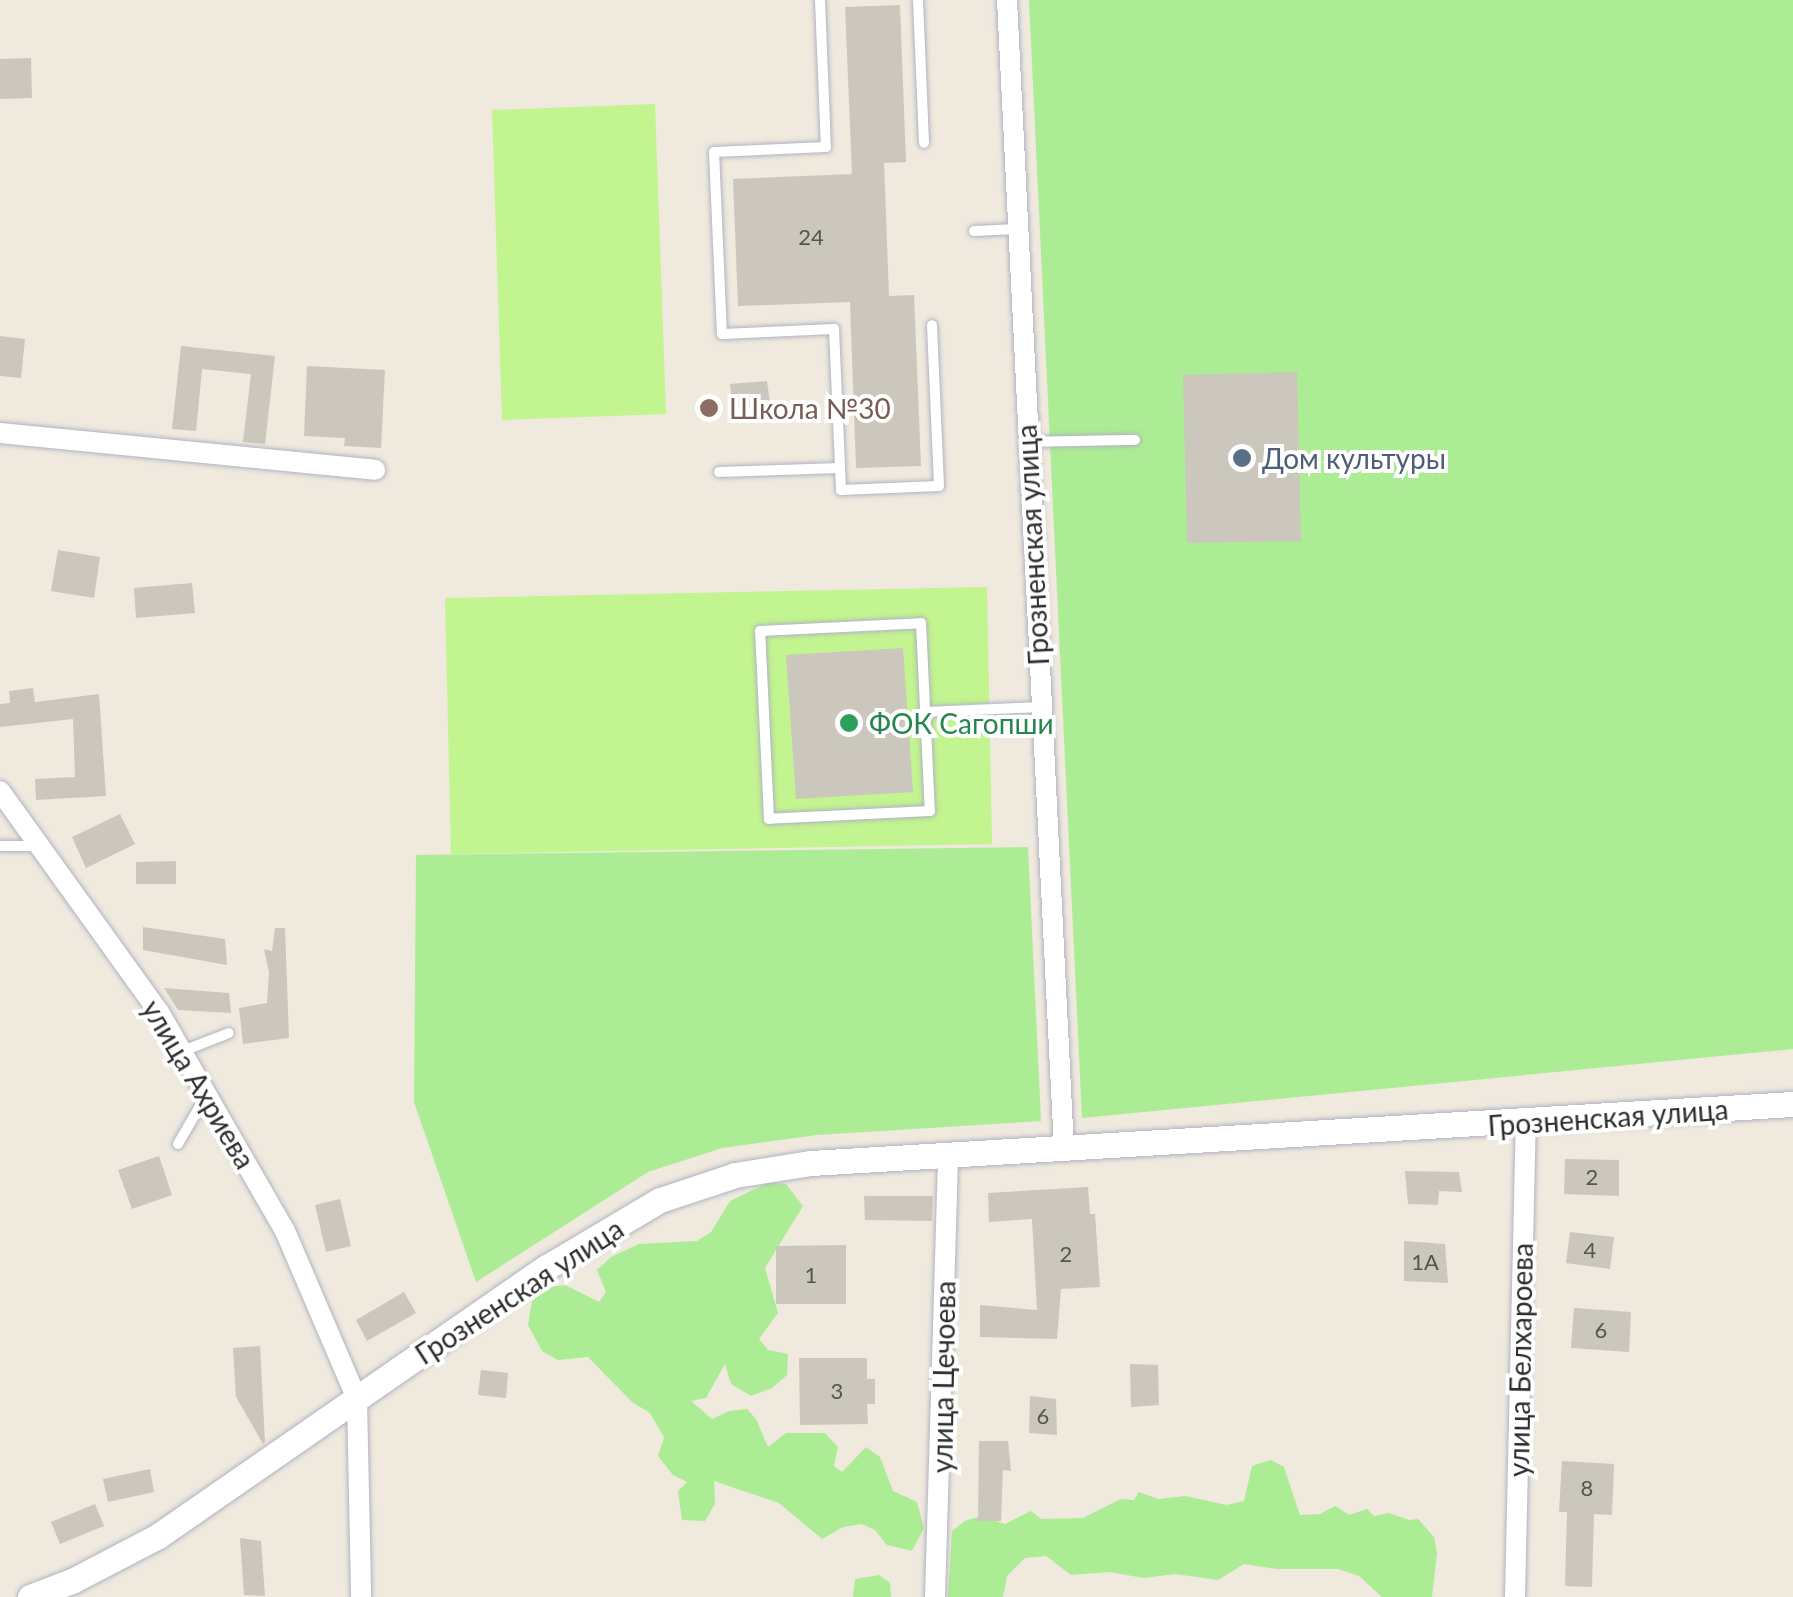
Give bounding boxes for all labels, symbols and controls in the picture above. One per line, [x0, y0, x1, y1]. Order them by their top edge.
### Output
house number: 24 [798, 224, 824, 250]
place label: Школа №30 [729, 391, 891, 425]
marker: Школа №30 [698, 397, 720, 419]
street label: Грозненская улица [1009, 424, 1055, 666]
place label: Дом культуры [1262, 441, 1446, 475]
marker: Дом культуры [1231, 447, 1253, 469]
place label: ФОК Сагопши [869, 706, 1054, 740]
marker: ФОК Сагопши [838, 712, 860, 734]
street label: улица Ахриева [135, 994, 263, 1174]
street label: Грозненская улица [1487, 1092, 1729, 1142]
house number: 2 [1586, 1164, 1598, 1190]
street label: Грозненская улица [409, 1211, 629, 1371]
house number: 4 [1584, 1237, 1596, 1263]
house number: 2 [1060, 1241, 1072, 1267]
street label: улица Белхароева [1501, 1243, 1539, 1477]
house number: 1А [1411, 1249, 1439, 1275]
house number: 1 [805, 1262, 817, 1288]
street label: улица Цечоева [925, 1281, 961, 1473]
house number: 6 [1595, 1317, 1607, 1343]
house number: 3 [831, 1378, 843, 1404]
house number: 6 [1037, 1403, 1049, 1429]
house number: 8 [1581, 1475, 1593, 1501]

